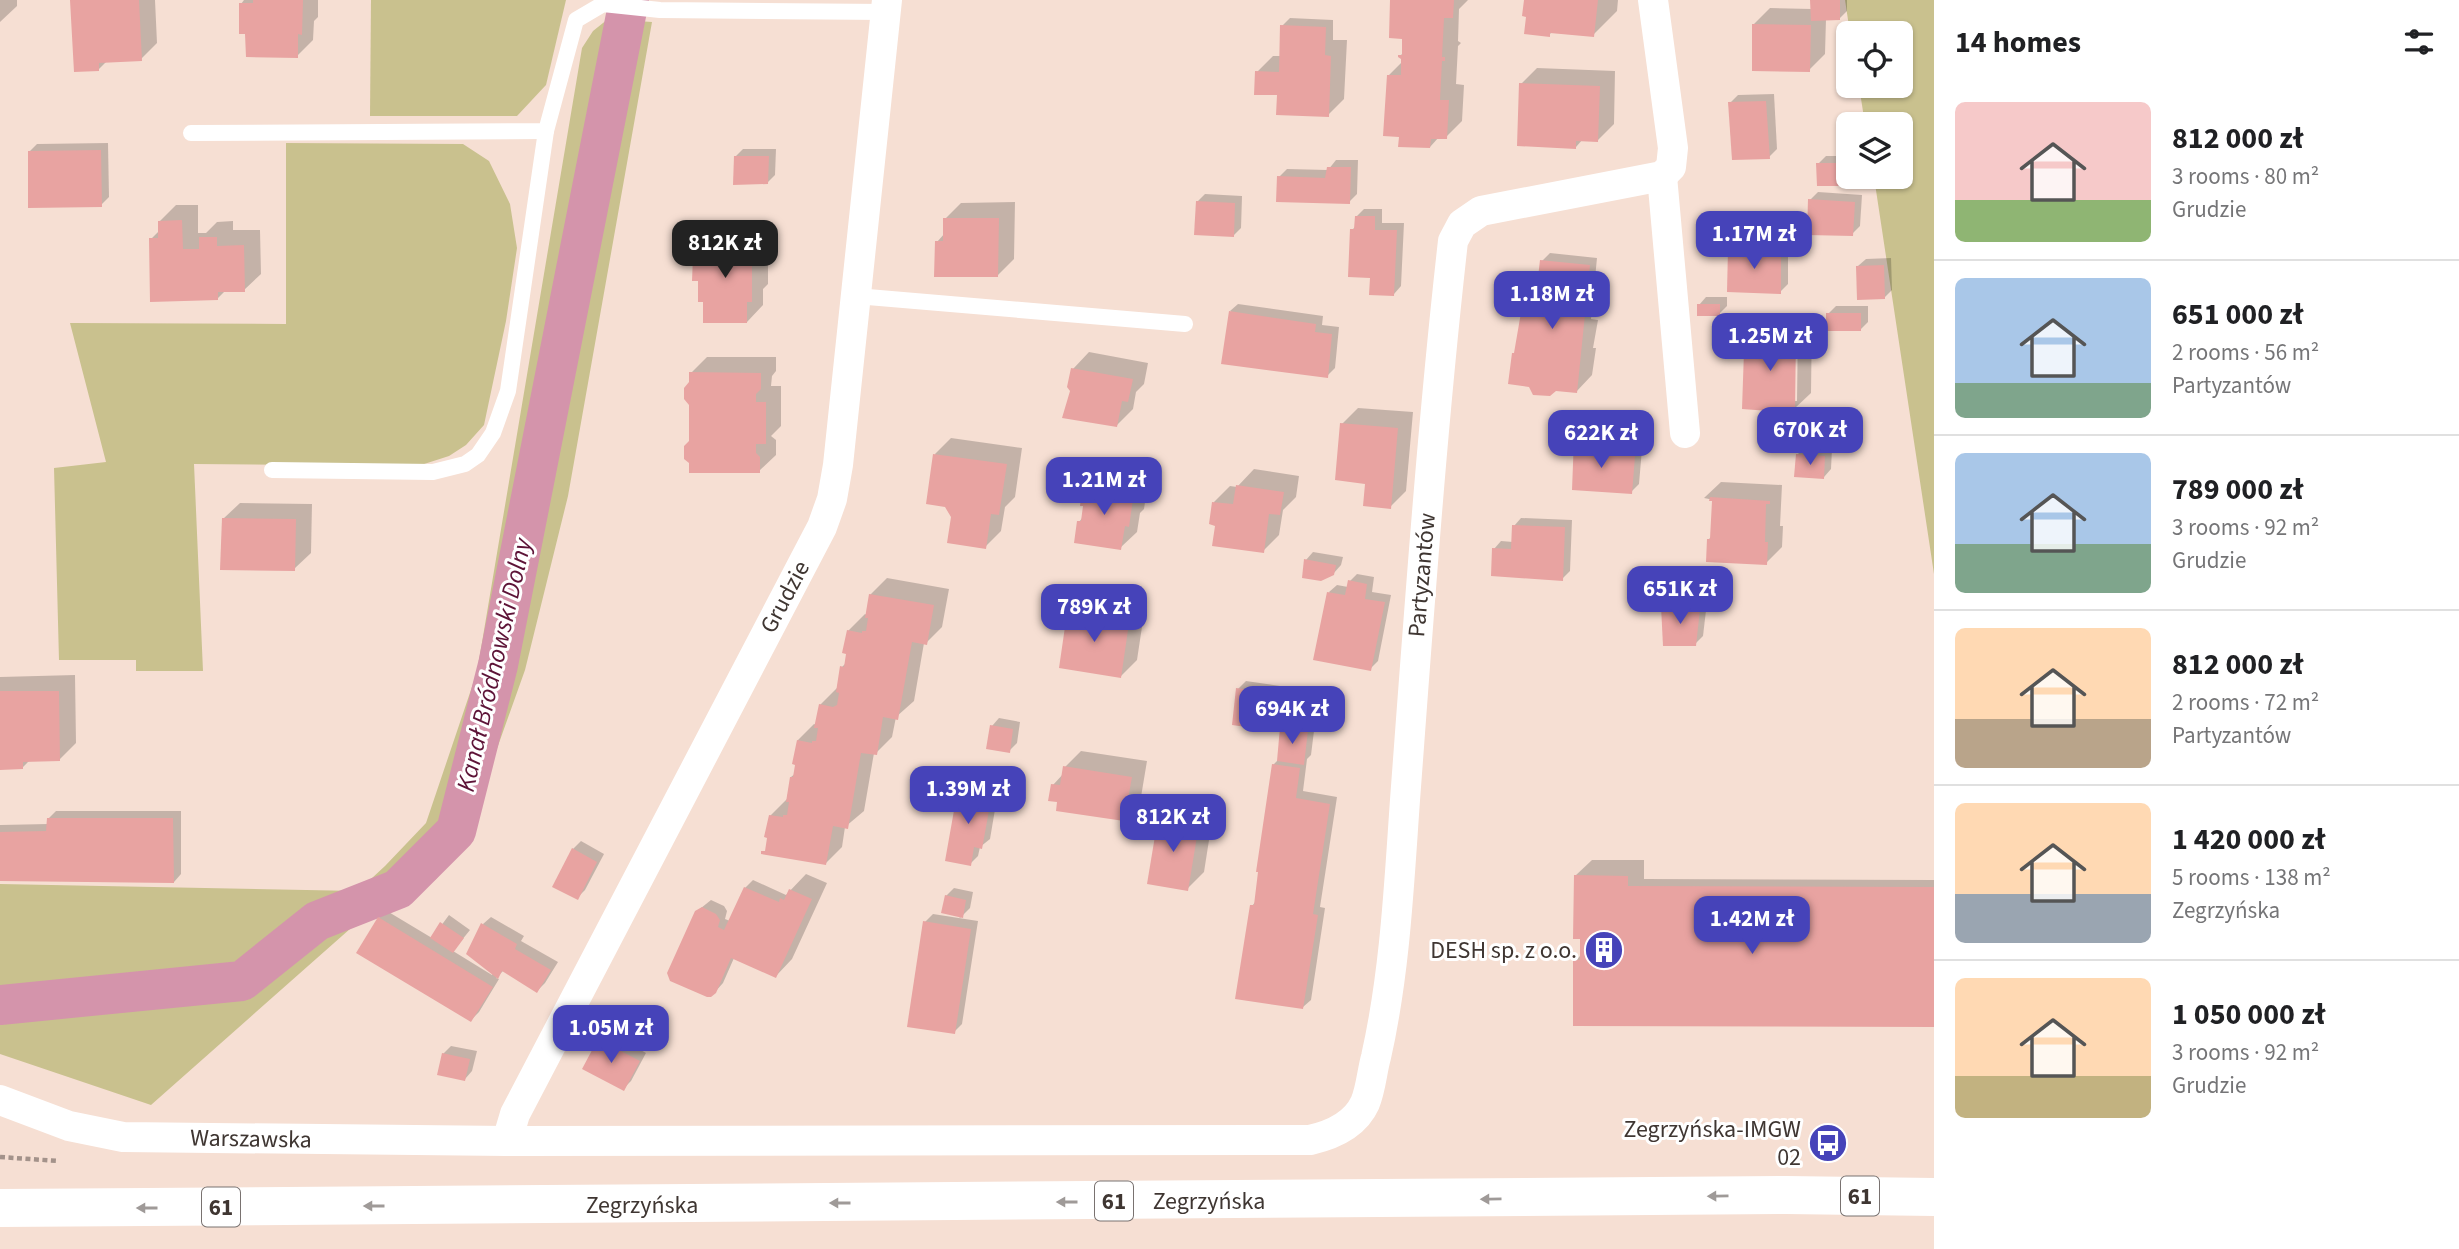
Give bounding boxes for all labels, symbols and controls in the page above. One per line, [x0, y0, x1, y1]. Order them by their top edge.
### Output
map controls [1836, 21, 1913, 189]
button: locate [1836, 21, 1913, 98]
text: 14 homes [1955, 21, 2081, 64]
icon: filters [2400, 23, 2438, 61]
button: layers [1836, 112, 1913, 189]
text: 812 000 zł [2172, 117, 2304, 160]
icon: home [2011, 130, 2095, 214]
text: 3 rooms · 80 m² [2172, 160, 2319, 193]
text: Grudzie [2172, 193, 2246, 226]
pin: 1.17M zł [1682, 212, 1826, 271]
text: 1.17M zł [1712, 217, 1796, 250]
pin: 812K zł [660, 220, 790, 280]
text: 812K zł [688, 226, 762, 259]
pin: 1.18M zł [1480, 272, 1624, 331]
text: 1.18M zł [1510, 277, 1594, 310]
text: 651 000 zł [2172, 293, 2304, 336]
icon: home [2011, 306, 2095, 390]
pin: 1.25M zł [1698, 314, 1842, 373]
text: 1.25M zł [1728, 319, 1812, 352]
text: 2 rooms · 56 m² [2172, 336, 2319, 369]
text: Partyzantów [2172, 369, 2291, 402]
pin: 670K zł [1745, 407, 1875, 467]
pin: 622K zł [1536, 410, 1666, 470]
text: 670K zł [1773, 413, 1847, 446]
text: 622K zł [1564, 416, 1638, 449]
pin: 1.21M zł [1032, 458, 1176, 517]
text: 1.21M zł [1062, 463, 1146, 496]
text: 789 000 zł [2172, 468, 2304, 511]
icon: home [2011, 481, 2095, 565]
street label: Partyzantów [1399, 511, 1445, 639]
text: 3 rooms · 92 m² [2172, 511, 2319, 544]
water label: Kanał Bródnowski Dolny [447, 533, 541, 795]
text: Grudzie [2172, 544, 2246, 577]
street label: Grudzie [751, 555, 819, 639]
pin: 651K zł [1615, 566, 1745, 626]
text: 651K zł [1643, 572, 1717, 605]
pin: 789K zł [1029, 584, 1159, 644]
text: 789K zł [1057, 590, 1131, 623]
text: 812 000 zł [2172, 643, 2304, 686]
icon: home [2011, 656, 2095, 740]
pin: 694K zł [1227, 686, 1357, 746]
text: 2 rooms · 72 m² [2172, 686, 2319, 719]
text: 694K zł [1255, 692, 1329, 725]
text: Partyzantów [2172, 719, 2291, 752]
pin: 1.39M zł [896, 766, 1040, 826]
text: 1.39M zł [926, 772, 1010, 805]
pin: 812K zł [1108, 794, 1238, 854]
text: 812K zł [1136, 800, 1210, 833]
text: 1 420 000 zł [2172, 818, 2325, 861]
icon: home [2011, 831, 2095, 915]
text: 5 rooms · 138 m² [2172, 861, 2331, 894]
text: Zegrzyńska [2172, 894, 2280, 927]
pin: 1.42M zł [1680, 897, 1824, 956]
text: 1.42M zł [1710, 902, 1794, 935]
building icon: DESH sp. z o.o. [1583, 929, 1625, 971]
place label: DESH sp. z o.o. [1430, 933, 1577, 968]
text: 1 050 000 zł [2172, 993, 2325, 1036]
pin: 1.05M zł [539, 1006, 683, 1065]
icon: home [2011, 1006, 2095, 1090]
text: 1.05M zł [569, 1011, 653, 1044]
text: 3 rooms · 92 m² [2172, 1036, 2319, 1069]
text: Grudzie [2172, 1069, 2246, 1102]
place label: Zegrzyńska-IMGW 02 [1624, 1112, 1801, 1175]
street label: Warszawska [190, 1120, 312, 1158]
bus stop icon: Zegrzyńska-IMGW 02 [1807, 1122, 1849, 1164]
road number: 61 [1841, 1176, 1879, 1216]
road number: 61 [1095, 1182, 1133, 1220]
street label: Zegrzyńska [1153, 1184, 1265, 1219]
road number: 61 [202, 1188, 240, 1226]
street label: Zegrzyńska [586, 1188, 698, 1223]
one-way arrow [1707, 1190, 1729, 1202]
one-way arrow [1479, 1193, 1501, 1204]
one-way arrow [1056, 1196, 1078, 1208]
one-way arrow [828, 1197, 850, 1209]
one-way arrow [363, 1200, 385, 1212]
one-way arrow [135, 1202, 157, 1214]

